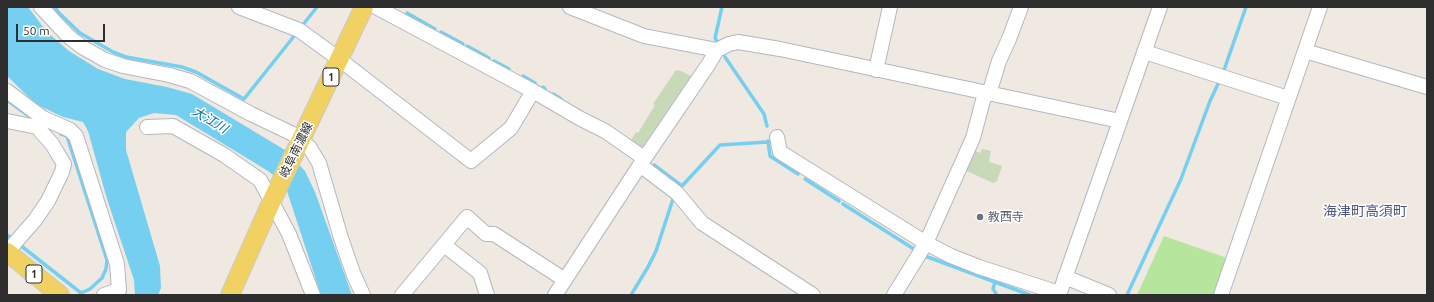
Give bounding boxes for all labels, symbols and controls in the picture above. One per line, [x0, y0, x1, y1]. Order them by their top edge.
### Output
scale bar [18, 16, 107, 42]
text: 50 m [23, 24, 50, 37]
road number: 1 [323, 68, 339, 86]
water label: 大江川 [189, 103, 231, 137]
street label: 岐阜南濃線 [276, 120, 316, 180]
district label: 海津町高須町 [1323, 203, 1407, 219]
place label: 教西寺 [988, 210, 1024, 224]
marker: 教西寺 [975, 212, 985, 222]
road number: 1 [26, 265, 42, 283]

